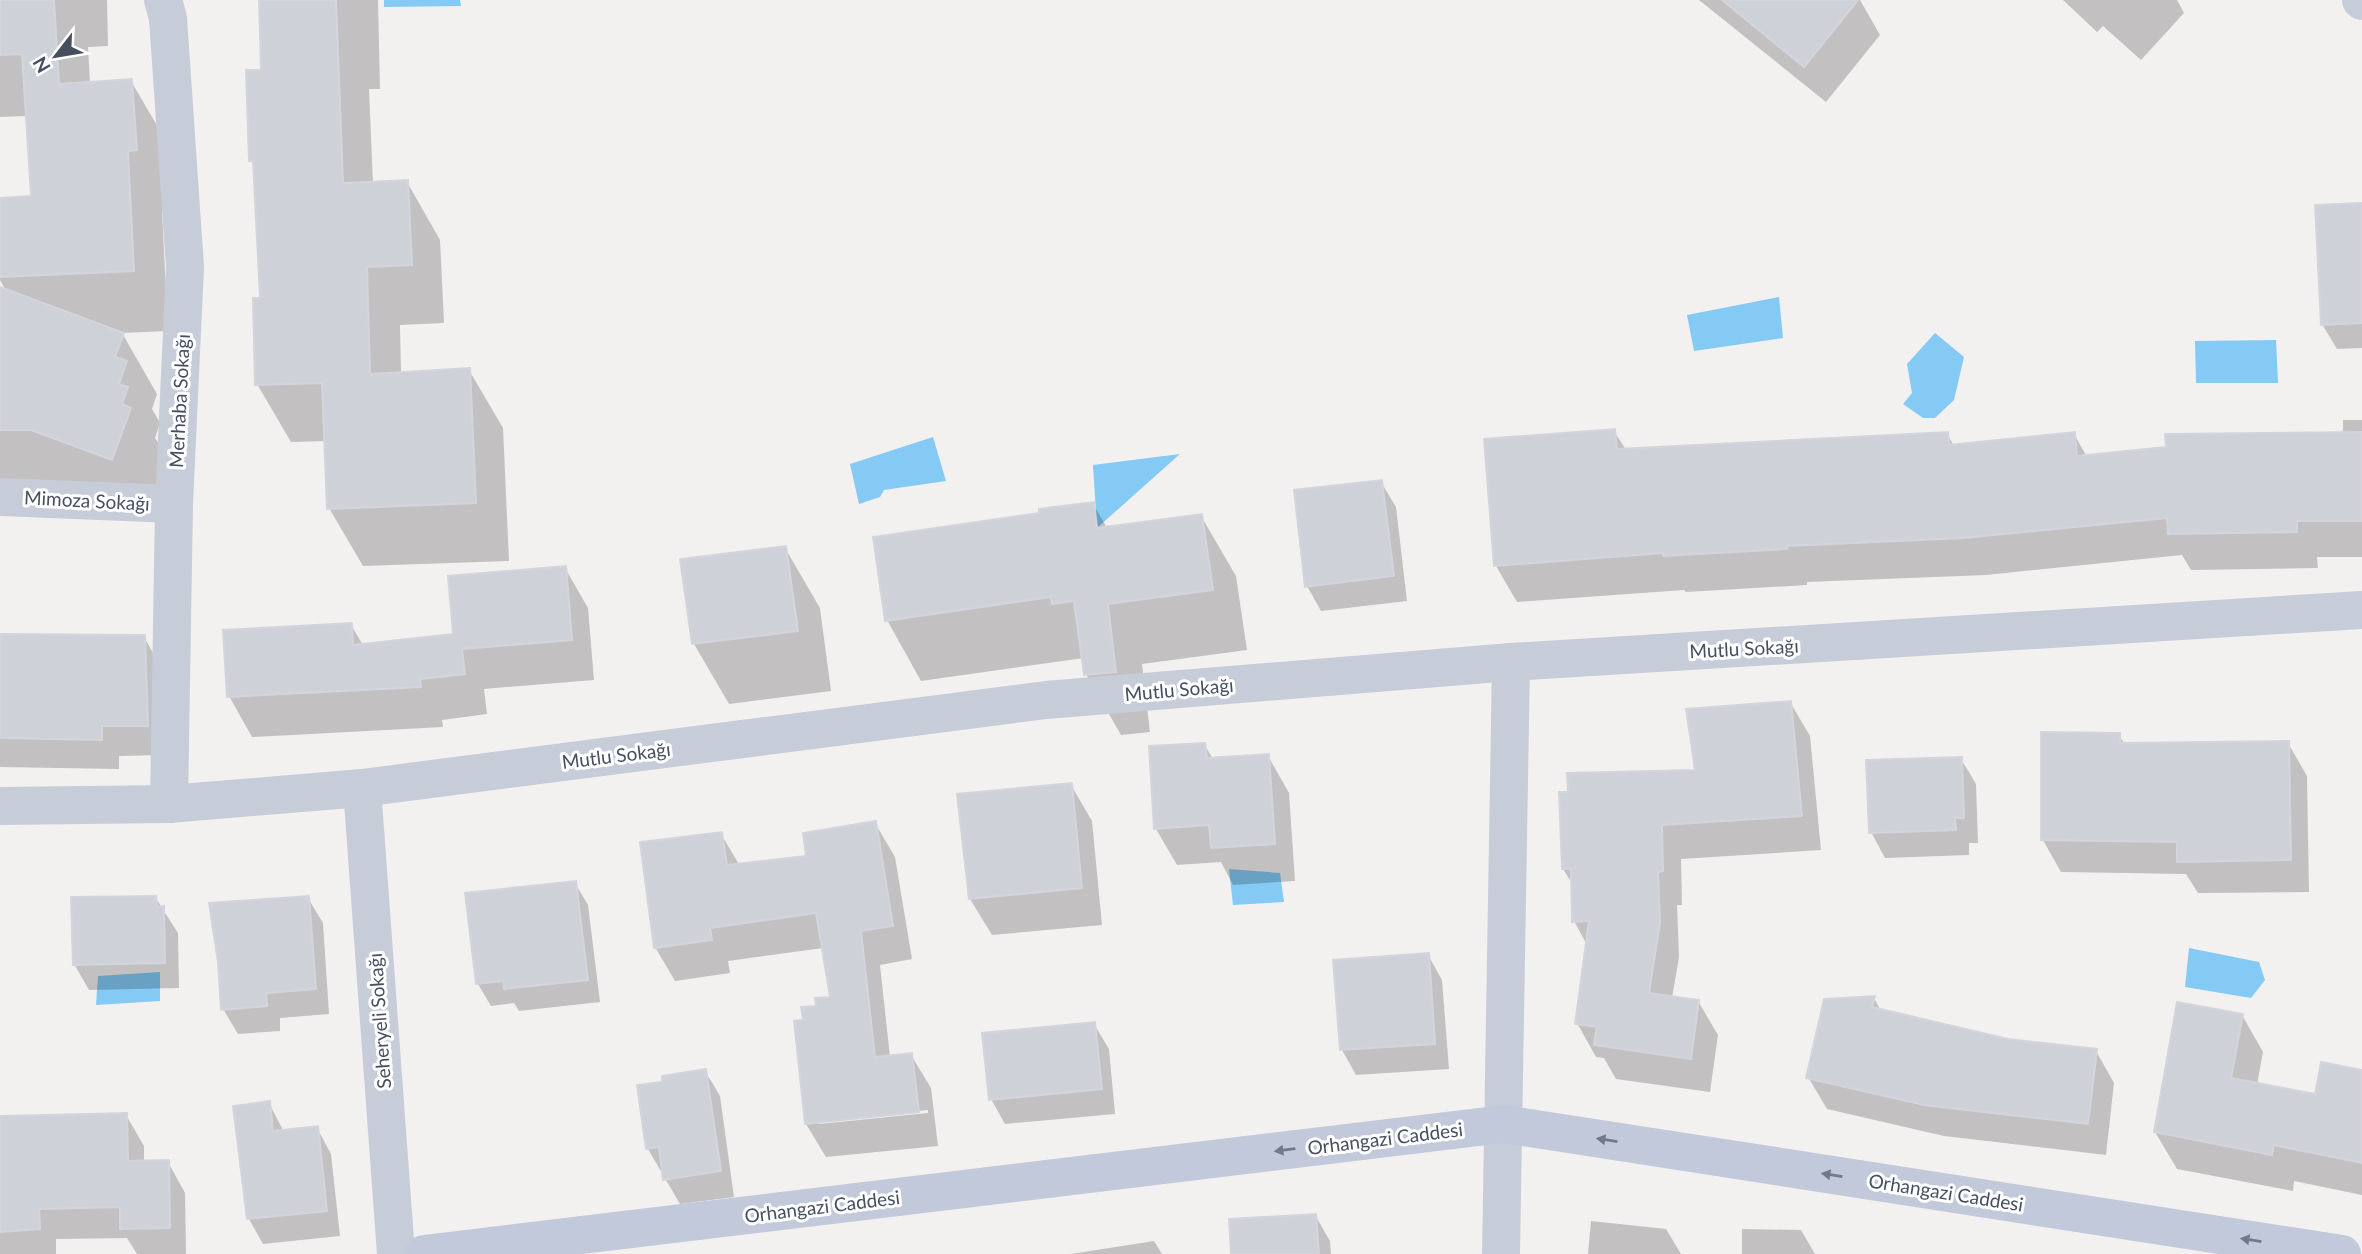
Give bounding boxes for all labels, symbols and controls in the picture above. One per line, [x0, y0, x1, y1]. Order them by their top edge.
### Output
north arrow [21, 21, 91, 91]
text: N [27, 53, 55, 77]
street label: Merhaba Sokağı [164, 334, 194, 468]
street label: Mimoza Sokağı [24, 485, 150, 515]
street label: Mutlu Sokağı [1689, 634, 1799, 662]
street label: Mutlu Sokağı [1124, 673, 1234, 705]
street label: Mutlu Sokağı [560, 737, 672, 773]
street label: Seheryeli Sokağı [363, 952, 395, 1090]
street label: Orhangazi Caddesi [1306, 1117, 1464, 1159]
one-way arrow [1596, 1134, 1618, 1145]
one-way arrow [1274, 1145, 1296, 1156]
street label: Orhangazi Caddesi [1867, 1168, 2025, 1216]
one-way arrow [1821, 1169, 1843, 1180]
street label: Orhangazi Caddesi [743, 1185, 901, 1227]
one-way arrow [2240, 1234, 2262, 1245]

